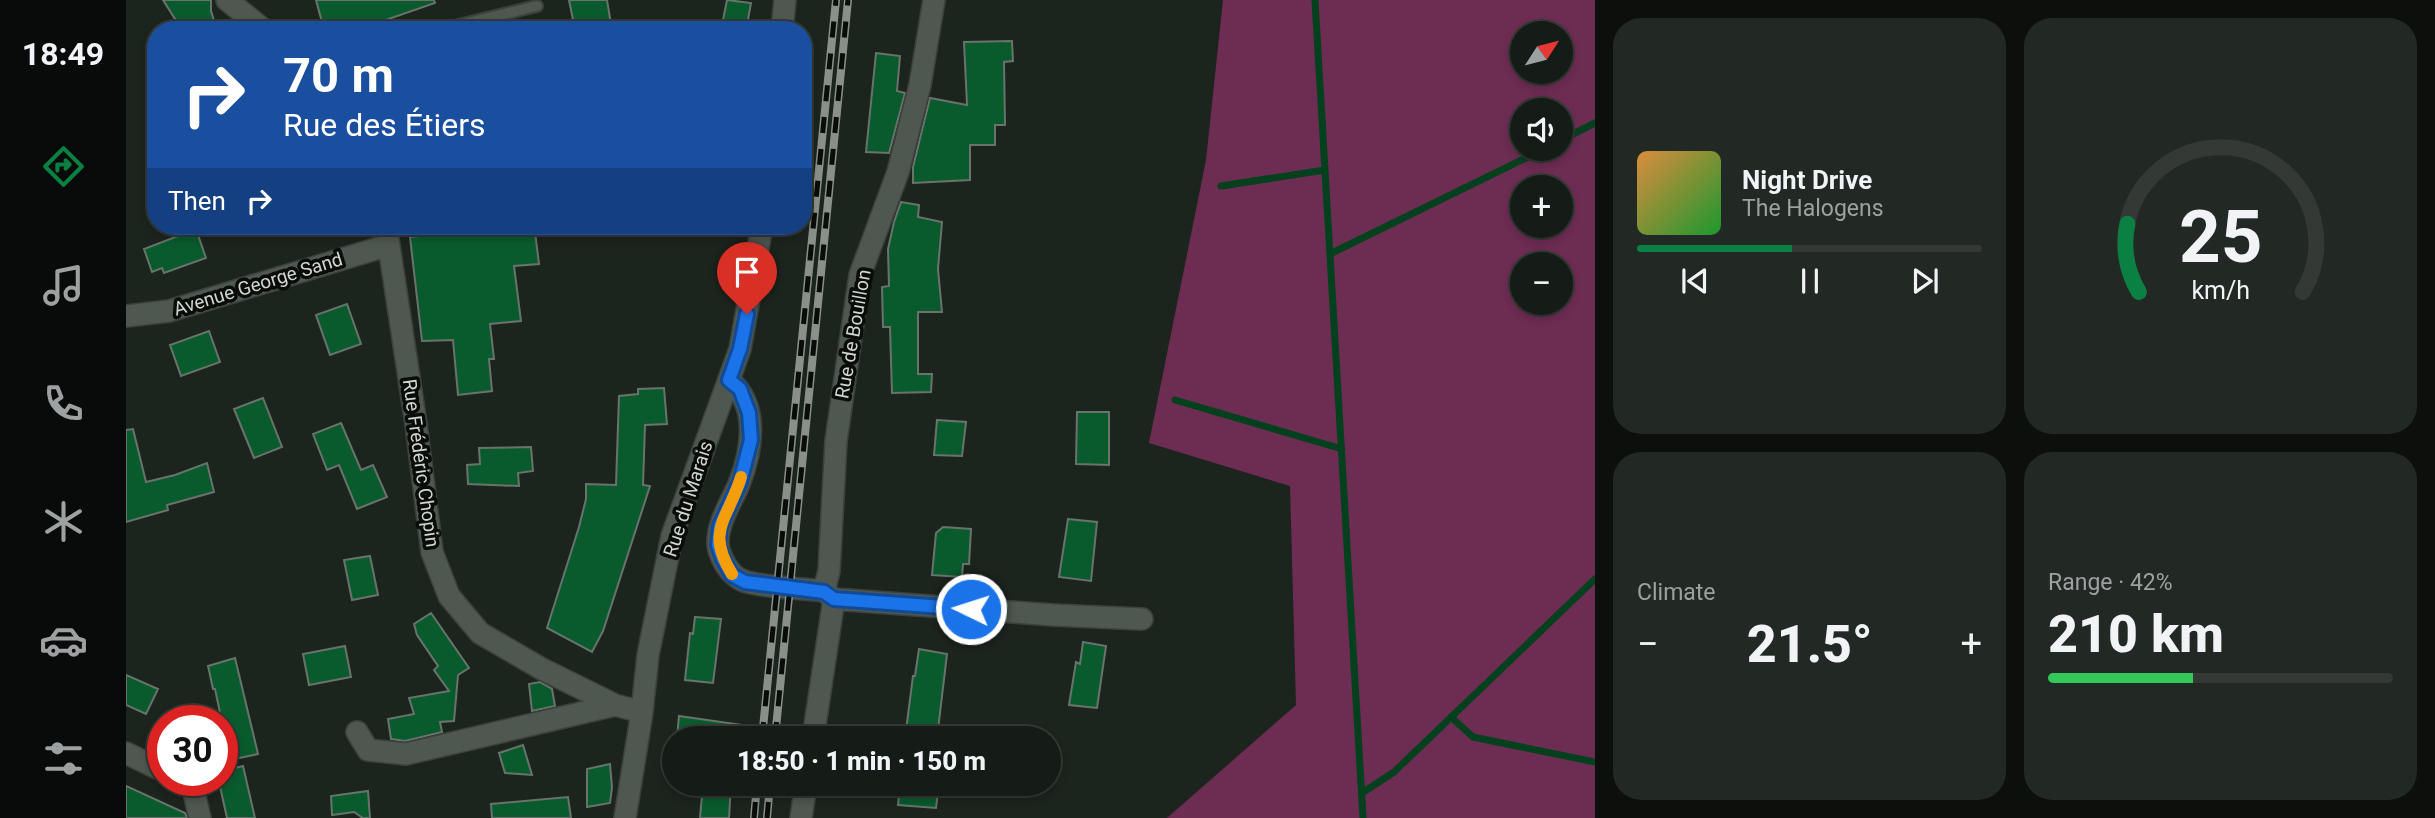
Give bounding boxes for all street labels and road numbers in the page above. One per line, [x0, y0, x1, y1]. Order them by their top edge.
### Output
street label: Avenue George Sand [171, 247, 345, 321]
street label: Rue de Bouillon [830, 268, 876, 400]
street label: Rue Frédéric Chopin [398, 377, 444, 549]
street label: Rue du Marais [658, 438, 718, 560]

